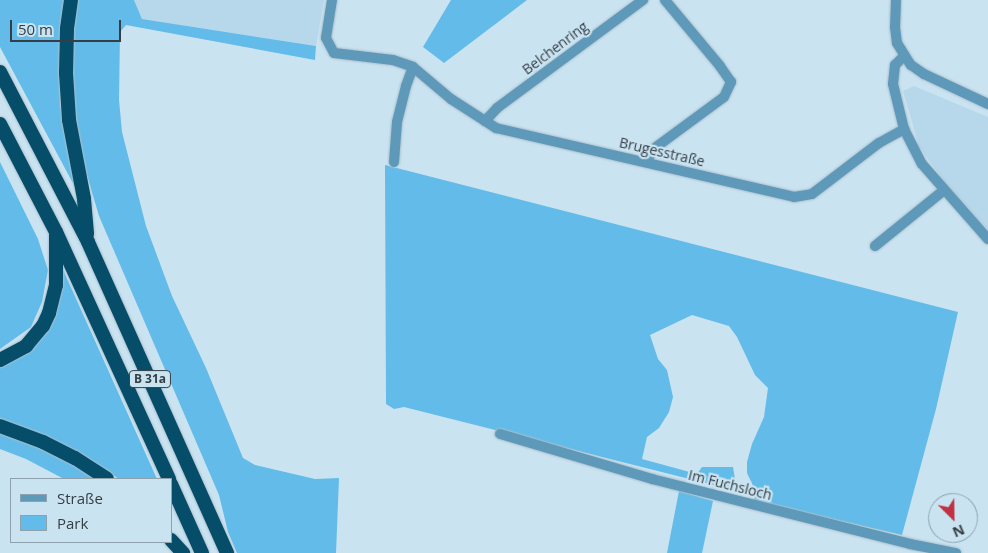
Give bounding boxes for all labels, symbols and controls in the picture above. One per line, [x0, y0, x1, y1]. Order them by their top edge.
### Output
scale bar [12, 10, 124, 42]
street label: Belchenring [519, 18, 591, 78]
text: 50 m [18, 19, 53, 39]
street label: Brugesstraße [618, 134, 706, 170]
road number: B 31a [129, 369, 171, 388]
street label: Im Fuchsloch [686, 467, 774, 503]
legend [10, 478, 172, 543]
text: Straße [57, 488, 103, 508]
north arrow [928, 493, 978, 543]
text: Park [57, 513, 88, 533]
text: N [950, 520, 968, 542]

